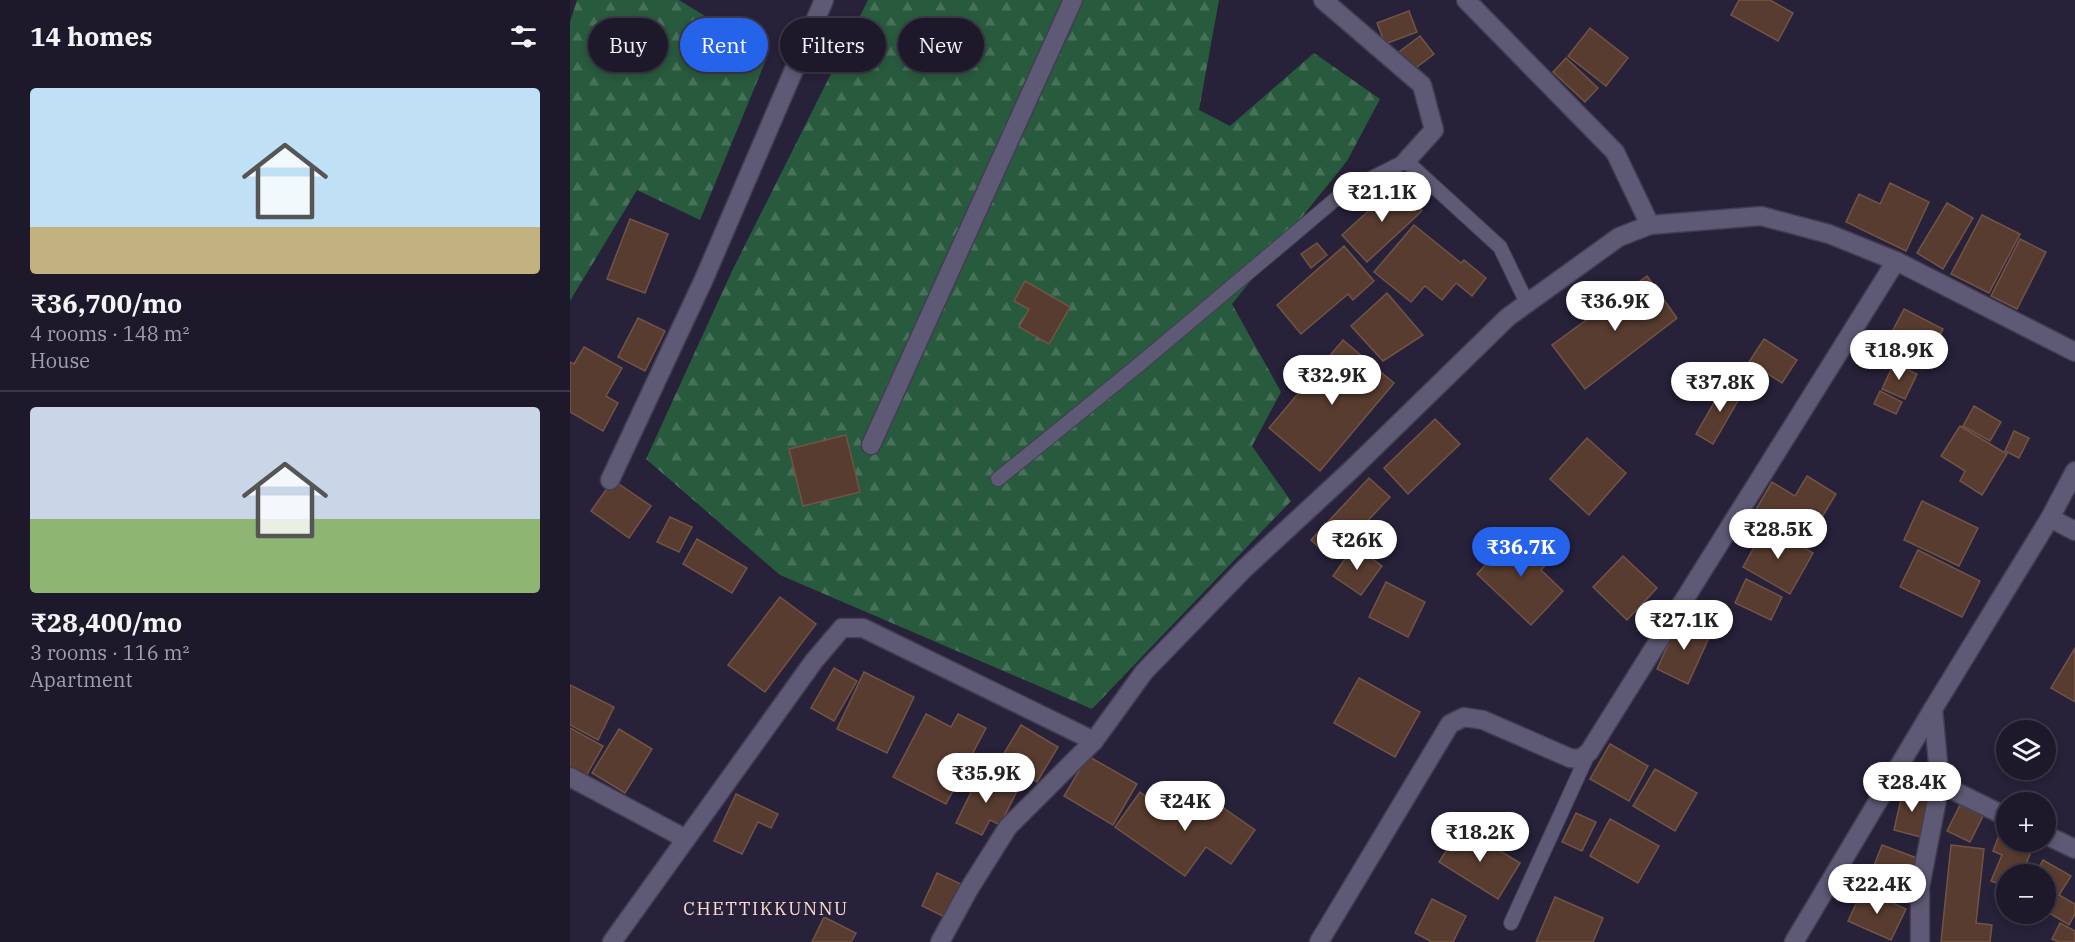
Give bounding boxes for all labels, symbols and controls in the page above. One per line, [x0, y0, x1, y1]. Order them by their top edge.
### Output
chip: Buy [588, 18, 668, 72]
chip: Rent [680, 18, 768, 72]
chip: Filters [780, 18, 886, 72]
chip: New [898, 18, 984, 72]
text: 14 homes [30, 19, 152, 53]
icon: filters [507, 20, 540, 53]
icon: home [231, 127, 339, 235]
pin: ₹21.1K [1333, 172, 1431, 223]
text: ₹21.1K [1347, 178, 1417, 205]
pin: ₹36.9K [1566, 281, 1664, 332]
text: ₹36,700/mo [30, 286, 182, 320]
text: ₹36.9K [1580, 287, 1650, 314]
text: 4 rooms · 148 m² [30, 320, 189, 347]
pin: ₹18.9K [1850, 330, 1948, 381]
text: ₹18.9K [1864, 336, 1934, 363]
text: House [30, 347, 90, 374]
pin: ₹32.9K [1283, 355, 1381, 406]
text: ₹32.9K [1297, 361, 1367, 388]
pin: ₹37.8K [1671, 362, 1769, 413]
text: ₹37.8K [1685, 368, 1755, 395]
icon: home [231, 446, 339, 554]
pin: ₹28.5K [1729, 509, 1827, 560]
text: ₹28.5K [1743, 515, 1813, 542]
pin: ₹26K [1321, 520, 1393, 571]
text: ₹26K [1331, 526, 1383, 553]
pin: ₹36.7K [1472, 527, 1570, 578]
text: ₹36.7K [1486, 533, 1556, 560]
pin: ₹27.1K [1635, 600, 1733, 651]
text: ₹28,400/mo [30, 605, 182, 639]
text: ₹27.1K [1649, 606, 1719, 633]
text: 3 rooms · 116 m² [30, 639, 189, 666]
text: Apartment [30, 666, 133, 693]
map controls [1996, 720, 2056, 924]
button: layers [1996, 720, 2056, 780]
pin: ₹35.9K [937, 753, 1035, 804]
text: ₹35.9K [951, 759, 1021, 786]
pin: ₹28.4K [1863, 762, 1961, 813]
text: ₹28.4K [1877, 768, 1947, 795]
pin: ₹24K [1149, 781, 1221, 832]
text: ₹24K [1159, 787, 1211, 814]
button: + [1996, 792, 2056, 852]
pin: ₹18.2K [1431, 812, 1529, 863]
text: ₹18.2K [1445, 818, 1515, 845]
pin: ₹22.4K [1828, 864, 1926, 915]
button: − [1996, 864, 2056, 924]
text: ₹22.4K [1842, 870, 1912, 897]
district label: CHETTIKKUNNU [683, 897, 849, 920]

